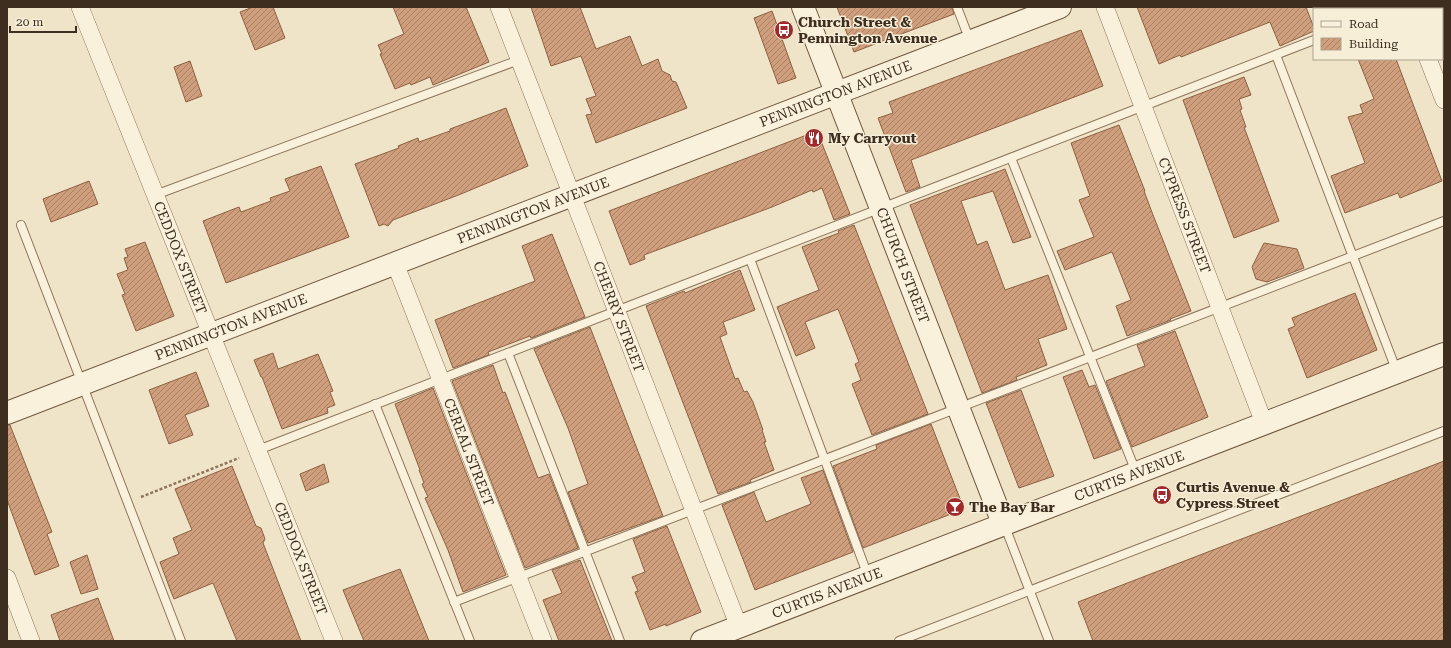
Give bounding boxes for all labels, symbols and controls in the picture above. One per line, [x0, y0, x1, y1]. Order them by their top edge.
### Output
scale bar [10, 8, 76, 34]
legend [1313, 8, 1443, 60]
place label: Church Street & Pennington Avenue [798, 14, 937, 46]
text: 20 m [16, 15, 43, 29]
text: Road [1349, 17, 1379, 31]
bus stop icon: Church Street & Pennington Avenue [773, 19, 795, 41]
text: Building [1349, 37, 1398, 51]
street label: PENNINGTON AVENUE [757, 57, 914, 130]
restaurant icon: My Carryout [803, 127, 825, 149]
place label: My Carryout [828, 130, 917, 146]
street label: CYPRESS STREET [1155, 155, 1214, 276]
street label: PENNINGTON AVENUE [455, 174, 612, 247]
street label: CEDDOX STREET [151, 199, 210, 316]
street label: CHURCH STREET [873, 205, 933, 325]
street label: CHERRY STREET [590, 259, 648, 374]
street label: PENNINGTON AVENUE [153, 290, 309, 363]
street label: CEREAL STREET [441, 396, 497, 508]
street label: CURTIS AVENUE [1072, 447, 1187, 504]
place label: Curtis Avenue & Cypress Street [1176, 479, 1290, 511]
bus stop icon: Curtis Avenue & Cypress Street [1151, 484, 1173, 506]
bar icon: The Bay Bar [944, 496, 966, 518]
place label: The Bay Bar [969, 499, 1056, 515]
street label: CEDDOX STREET [271, 500, 331, 617]
street label: CURTIS AVENUE [770, 564, 884, 621]

